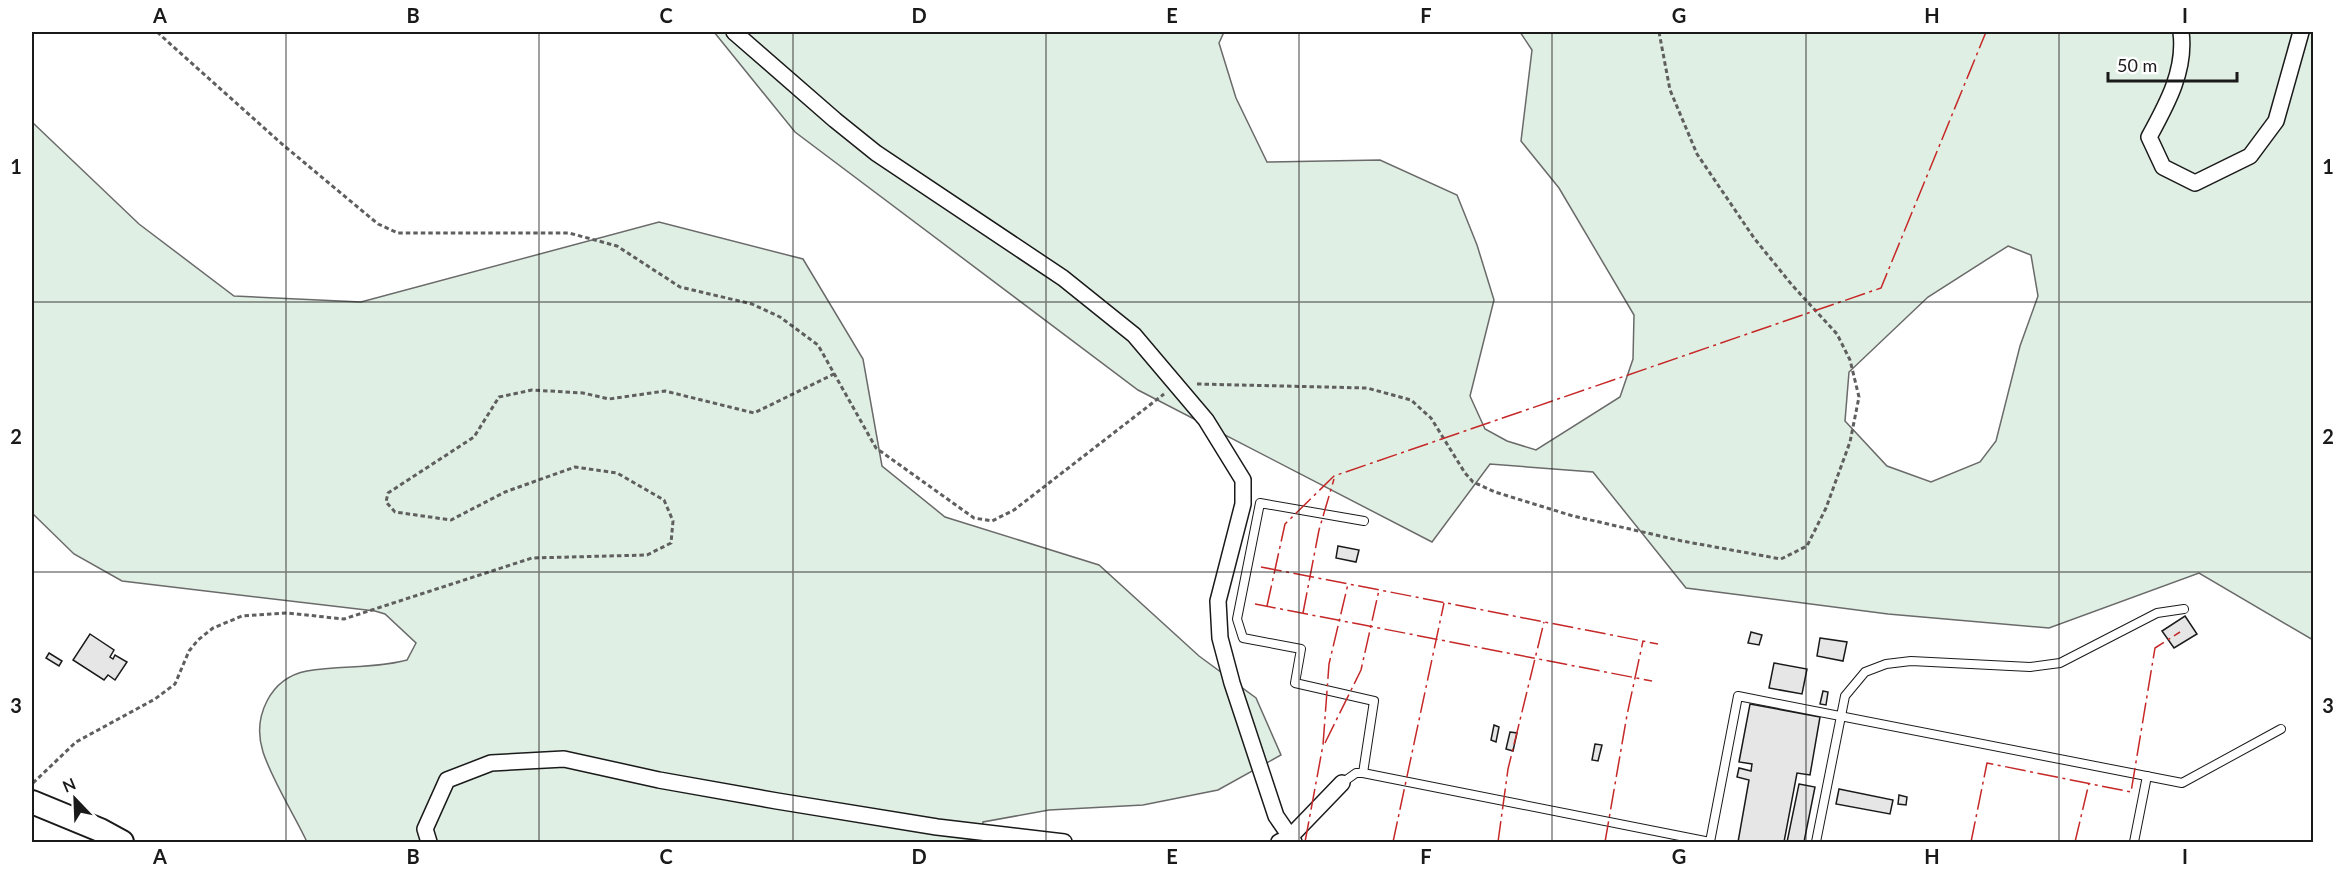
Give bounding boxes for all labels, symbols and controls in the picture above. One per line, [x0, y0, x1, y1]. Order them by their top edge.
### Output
text: A [152, 3, 167, 27]
text: B [406, 3, 420, 27]
text: C [659, 3, 673, 27]
text: D [911, 3, 927, 27]
text: E [1166, 3, 1178, 27]
text: F [1420, 3, 1432, 27]
text: G [1672, 3, 1686, 27]
text: H [1924, 3, 1940, 27]
text: I [2182, 3, 2188, 27]
scale bar [2108, 45, 2237, 83]
text: 50 m [2117, 54, 2157, 76]
text: 1 [10, 154, 22, 178]
text: 1 [2322, 154, 2334, 178]
text: 2 [10, 424, 22, 448]
text: 2 [2322, 424, 2334, 448]
text: 3 [10, 693, 22, 717]
text: 3 [2322, 693, 2334, 717]
north arrow [45, 769, 105, 829]
text: N [60, 774, 78, 796]
text: A [152, 844, 167, 868]
text: B [406, 844, 420, 868]
text: C [659, 844, 673, 868]
text: D [911, 844, 927, 868]
text: E [1166, 844, 1178, 868]
text: F [1420, 844, 1432, 868]
text: G [1672, 844, 1686, 868]
text: H [1924, 844, 1940, 868]
text: I [2182, 844, 2188, 868]

